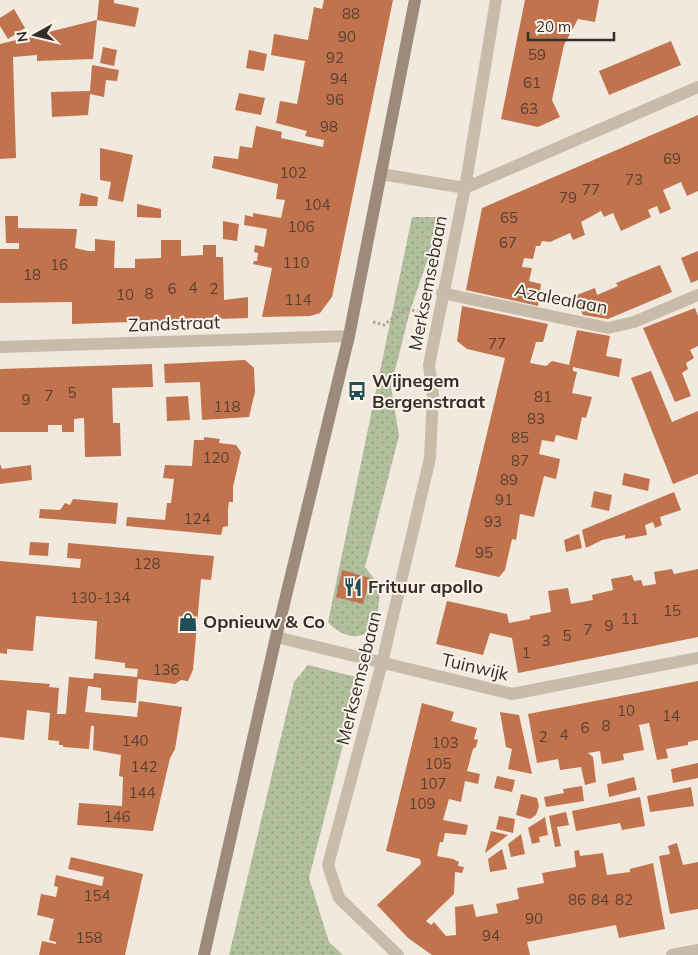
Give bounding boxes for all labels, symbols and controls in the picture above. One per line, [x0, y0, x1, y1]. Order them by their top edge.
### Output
house number: 88 [342, 4, 360, 23]
north arrow [10, 10, 60, 60]
scale bar [528, 10, 614, 42]
text: 20 m [536, 17, 571, 36]
house number: 90 [338, 27, 356, 46]
text: N [12, 30, 32, 43]
house number: 59 [528, 45, 546, 64]
house number: 92 [326, 48, 344, 67]
house number: 94 [330, 69, 348, 88]
house number: 61 [523, 73, 541, 92]
house number: 96 [326, 90, 344, 109]
house number: 63 [520, 99, 538, 118]
house number: 98 [320, 117, 338, 136]
house number: 69 [663, 149, 681, 168]
house number: 102 [279, 163, 307, 182]
house number: 73 [625, 170, 643, 189]
house number: 77 [582, 180, 600, 199]
house number: 79 [559, 188, 577, 207]
house number: 104 [303, 195, 331, 214]
house number: 65 [500, 208, 518, 227]
street label: Merksemsebaan [403, 213, 452, 352]
house number: 106 [287, 217, 315, 236]
house number: 67 [499, 233, 517, 252]
house number: 110 [282, 253, 310, 272]
house number: 16 [50, 255, 68, 274]
house number: 18 [23, 265, 41, 284]
house number: 4 [188, 278, 198, 297]
street label: Azalealaan [512, 278, 610, 319]
house number: 6 [167, 279, 177, 298]
house number: 2 [209, 279, 219, 298]
house number: 8 [144, 284, 154, 303]
house number: 10 [116, 285, 134, 304]
house number: 114 [284, 290, 312, 309]
street label: Zandstraat [128, 310, 220, 337]
house number: 77 [488, 334, 506, 353]
place label: Wijnegem Bergenstraat [372, 369, 485, 413]
bus stop icon: Wijnegem Bergenstraat [346, 380, 368, 402]
house number: 5 [67, 383, 77, 402]
house number: 7 [44, 386, 54, 405]
house number: 81 [534, 387, 552, 406]
house number: 9 [21, 390, 31, 409]
house number: 118 [213, 397, 241, 416]
house number: 83 [527, 409, 545, 428]
house number: 85 [511, 428, 529, 447]
house number: 120 [202, 448, 230, 467]
house number: 87 [511, 451, 529, 470]
house number: 89 [500, 470, 518, 489]
house number: 91 [495, 490, 513, 509]
house number: 124 [183, 509, 211, 528]
house number: 93 [484, 512, 502, 531]
house number: 95 [475, 543, 493, 562]
house number: 128 [133, 554, 161, 573]
place label: Frituur apollo [368, 575, 483, 598]
restaurant icon: Frituur apollo [342, 576, 364, 598]
house number: 130-134 [70, 588, 130, 607]
house number: 15 [663, 601, 681, 620]
street label: Merksemsebaan [331, 609, 386, 747]
house number: 11 [621, 609, 639, 628]
place label: Opnieuw & Co [203, 610, 325, 633]
shop icon: Opnieuw & Co [177, 611, 199, 633]
house number: 9 [604, 616, 614, 635]
house number: 7 [583, 620, 593, 639]
house number: 5 [562, 626, 572, 645]
house number: 3 [541, 631, 551, 650]
house number: 1 [521, 643, 531, 662]
street label: Tuinwijk [439, 648, 512, 686]
house number: 136 [152, 660, 180, 679]
house number: 10 [617, 701, 635, 720]
house number: 14 [662, 706, 680, 725]
house number: 8 [601, 716, 611, 735]
house number: 6 [580, 718, 590, 737]
house number: 4 [559, 725, 569, 744]
house number: 2 [538, 727, 548, 746]
house number: 140 [121, 731, 149, 750]
house number: 103 [431, 733, 459, 752]
house number: 105 [424, 754, 452, 773]
house number: 142 [130, 757, 158, 776]
house number: 107 [419, 774, 447, 793]
house number: 144 [128, 783, 156, 802]
house number: 109 [408, 794, 436, 813]
house number: 146 [103, 807, 131, 826]
house number: 154 [83, 886, 111, 905]
house number: 86 [568, 890, 586, 909]
house number: 84 [591, 890, 609, 909]
house number: 82 [615, 890, 633, 909]
house number: 90 [525, 909, 543, 928]
house number: 94 [482, 926, 500, 945]
house number: 158 [75, 928, 103, 947]

